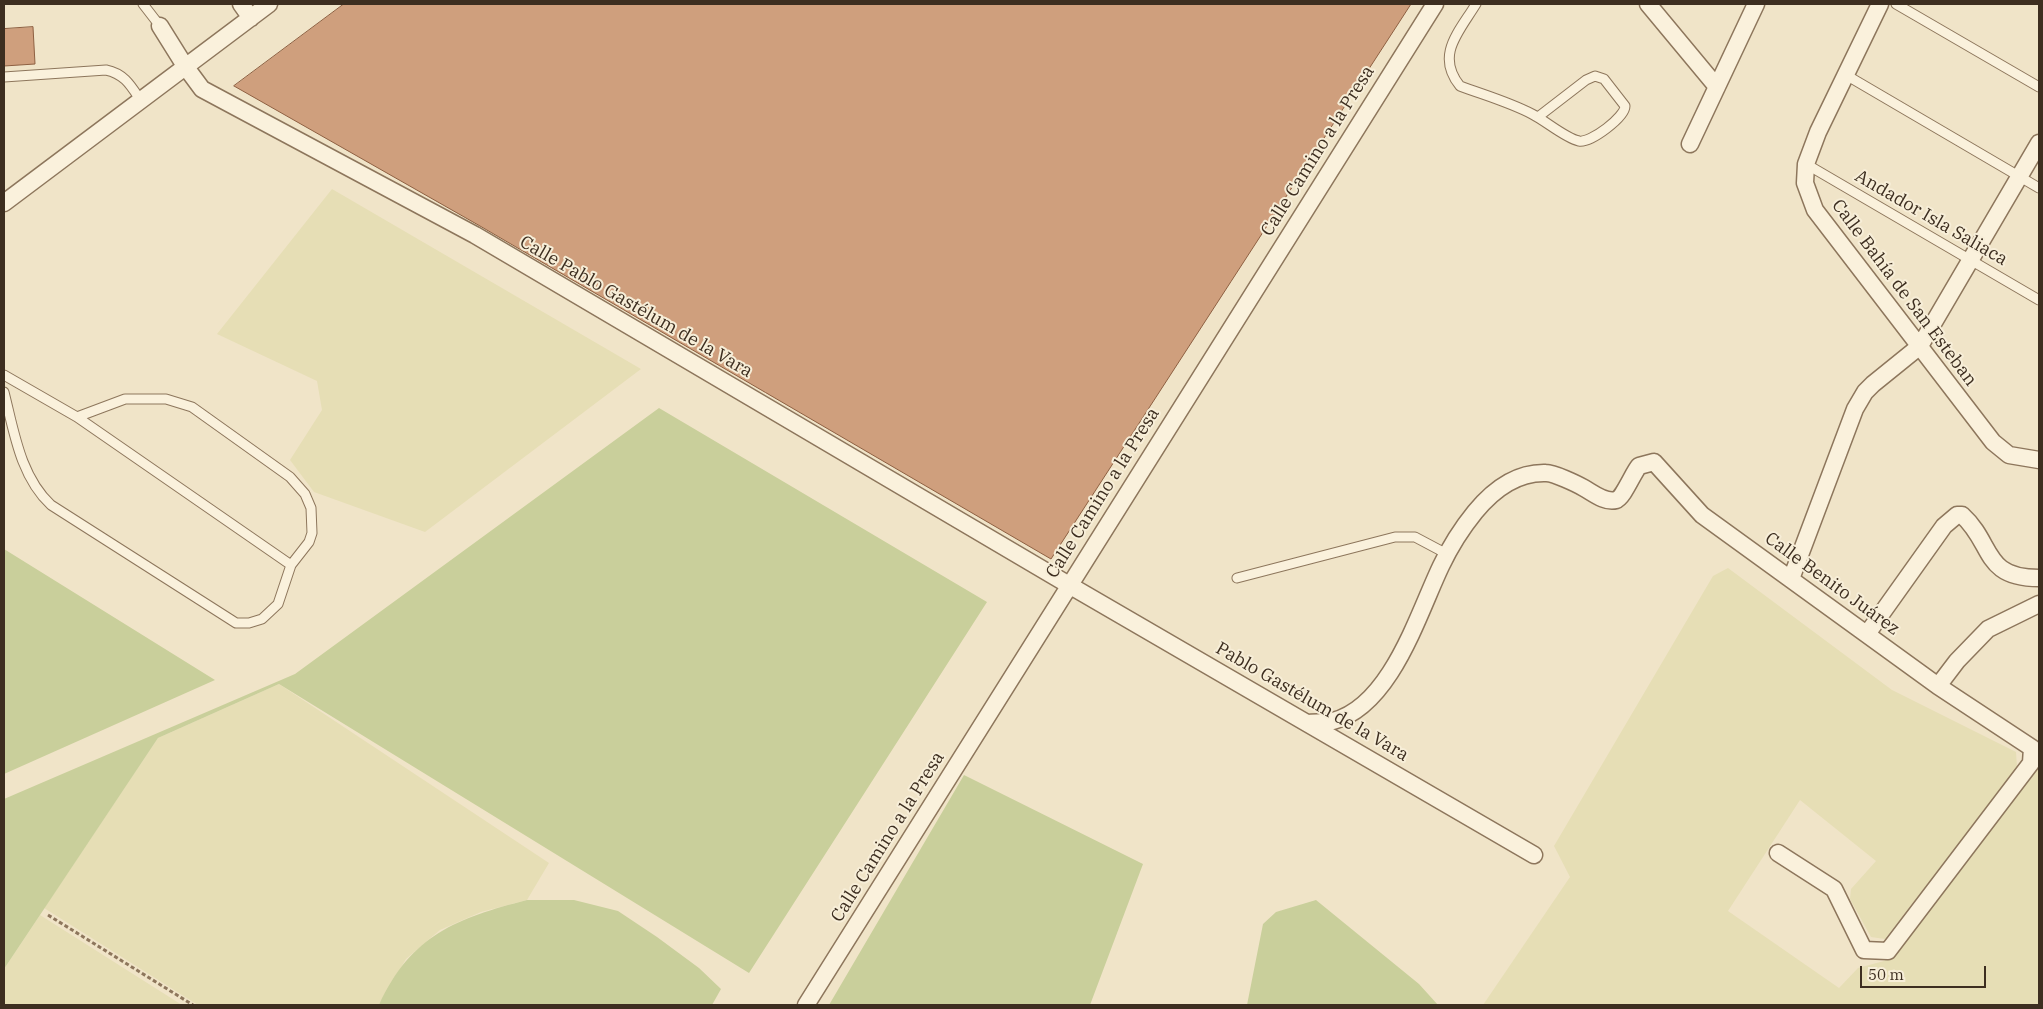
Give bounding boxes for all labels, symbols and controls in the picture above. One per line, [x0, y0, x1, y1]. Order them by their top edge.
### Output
street label: Calle Camino a la Presa [1257, 62, 1379, 240]
street label: Andador Isla Saliaca [1851, 165, 2011, 271]
street label: Calle Bahía de San Esteban [1827, 195, 1981, 391]
street label: Calle Pablo Gastélum de la Vara [516, 231, 756, 383]
street label: Calle Camino a la Presa [1042, 404, 1164, 582]
street label: Calle Benito Juárez [1760, 528, 1904, 640]
street label: Pablo Gastélum de la Vara [1212, 638, 1412, 766]
street label: Calle Camino a la Presa [827, 748, 949, 926]
scale bar [1863, 956, 1989, 988]
text: 50 m [1868, 965, 1904, 984]

